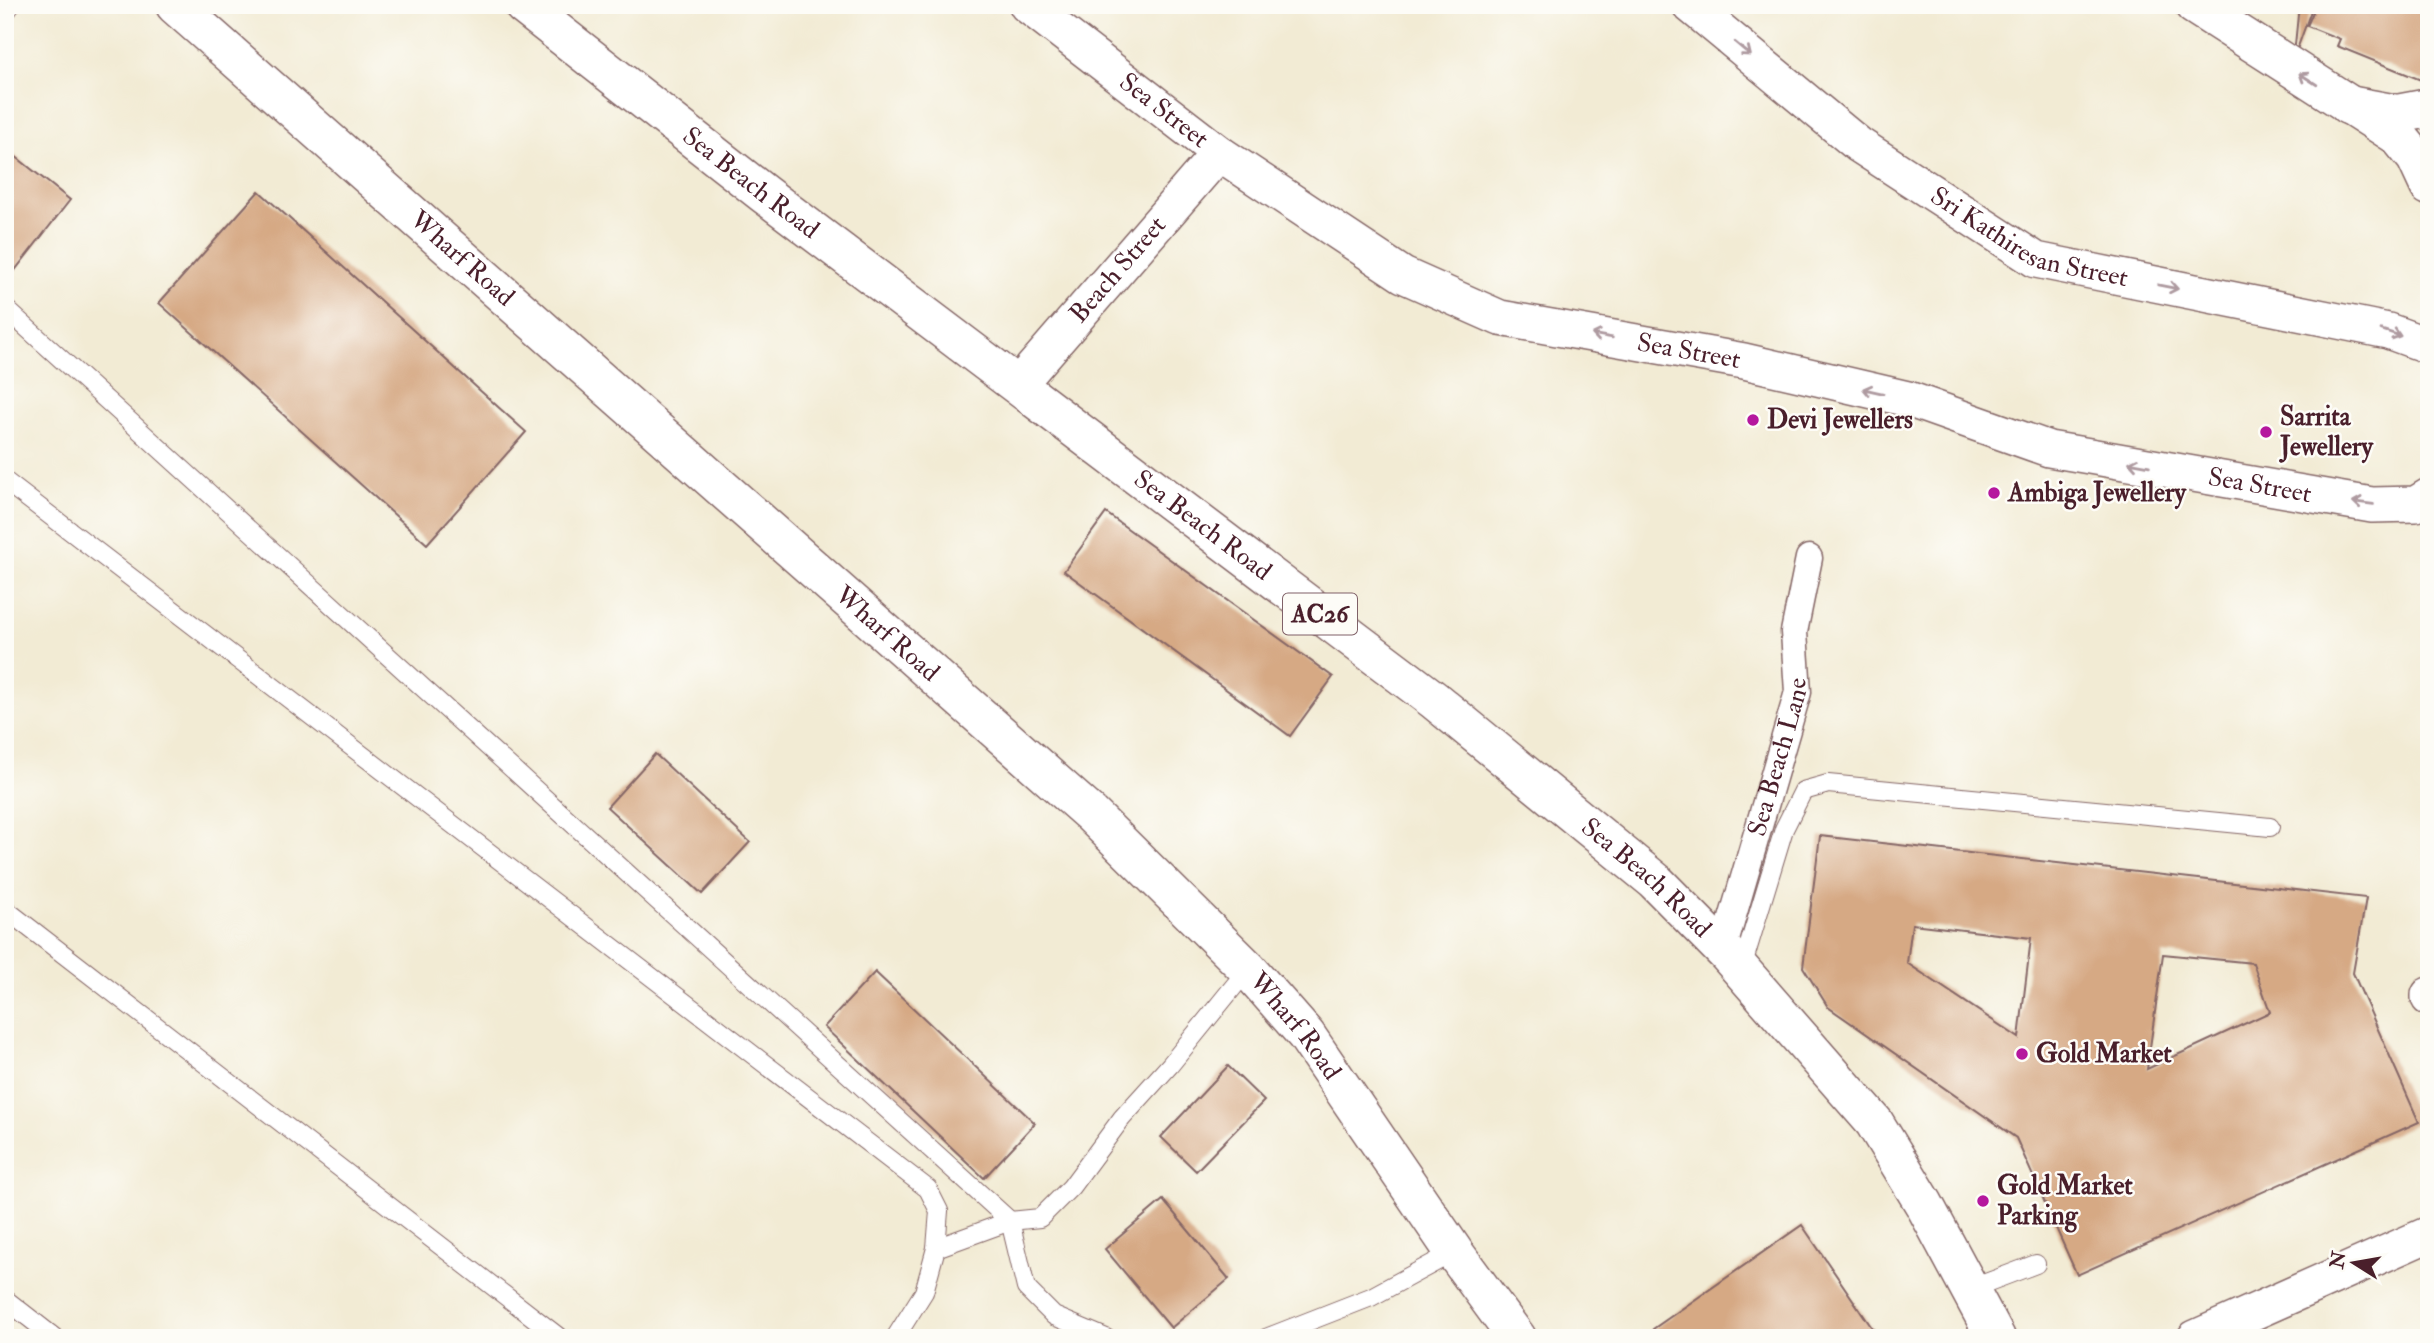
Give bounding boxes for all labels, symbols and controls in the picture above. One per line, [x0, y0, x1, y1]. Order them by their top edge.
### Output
one-way arrow [1733, 41, 1751, 56]
street label: Sea Street [1113, 66, 1215, 155]
one-way arrow [2299, 72, 2318, 86]
street label: Sea Beach Road [676, 120, 826, 246]
street label: Sri Kathiresan Street [1924, 180, 2131, 294]
street label: Wharf Road [402, 203, 521, 313]
street label: Beach Street [1063, 210, 1173, 330]
one-way arrow [2156, 280, 2179, 294]
street label: Sea Street [1635, 326, 1743, 376]
one-way arrow [2380, 327, 2402, 340]
one-way arrow [1591, 328, 1614, 342]
one-way arrow [1862, 384, 1885, 397]
place label: Sarrita Jewellery [2278, 401, 2374, 464]
place label: Devi Jewellers [1767, 404, 1913, 436]
marker: Devi Jewellers [1745, 412, 1761, 428]
marker: Sarrita Jewellery [2258, 424, 2274, 440]
one-way arrow [2128, 457, 2151, 470]
street label: Sea Street [2206, 461, 2314, 510]
street label: Sea Beach Road [1128, 463, 1278, 588]
place label: Ambiga Jewellery [2007, 477, 2188, 510]
marker: Ambiga Jewellery [1986, 485, 2002, 501]
one-way arrow [2352, 496, 2375, 509]
street label: Wharf Road [827, 578, 946, 689]
road number: AC26 [1283, 594, 1357, 634]
street label: Sea Beach Lane [1741, 677, 1814, 840]
street label: Sea Beach Road [1575, 811, 1718, 945]
street label: Wharf Road [1242, 965, 1348, 1086]
place label: Gold Market [2036, 1038, 2172, 1070]
marker: Gold Market [2014, 1046, 2030, 1062]
place label: Gold Market Parking [1997, 1170, 2133, 1233]
marker: Gold Market Parking [1975, 1193, 1991, 1209]
north arrow [2318, 1228, 2388, 1298]
text: N [2325, 1248, 2352, 1272]

